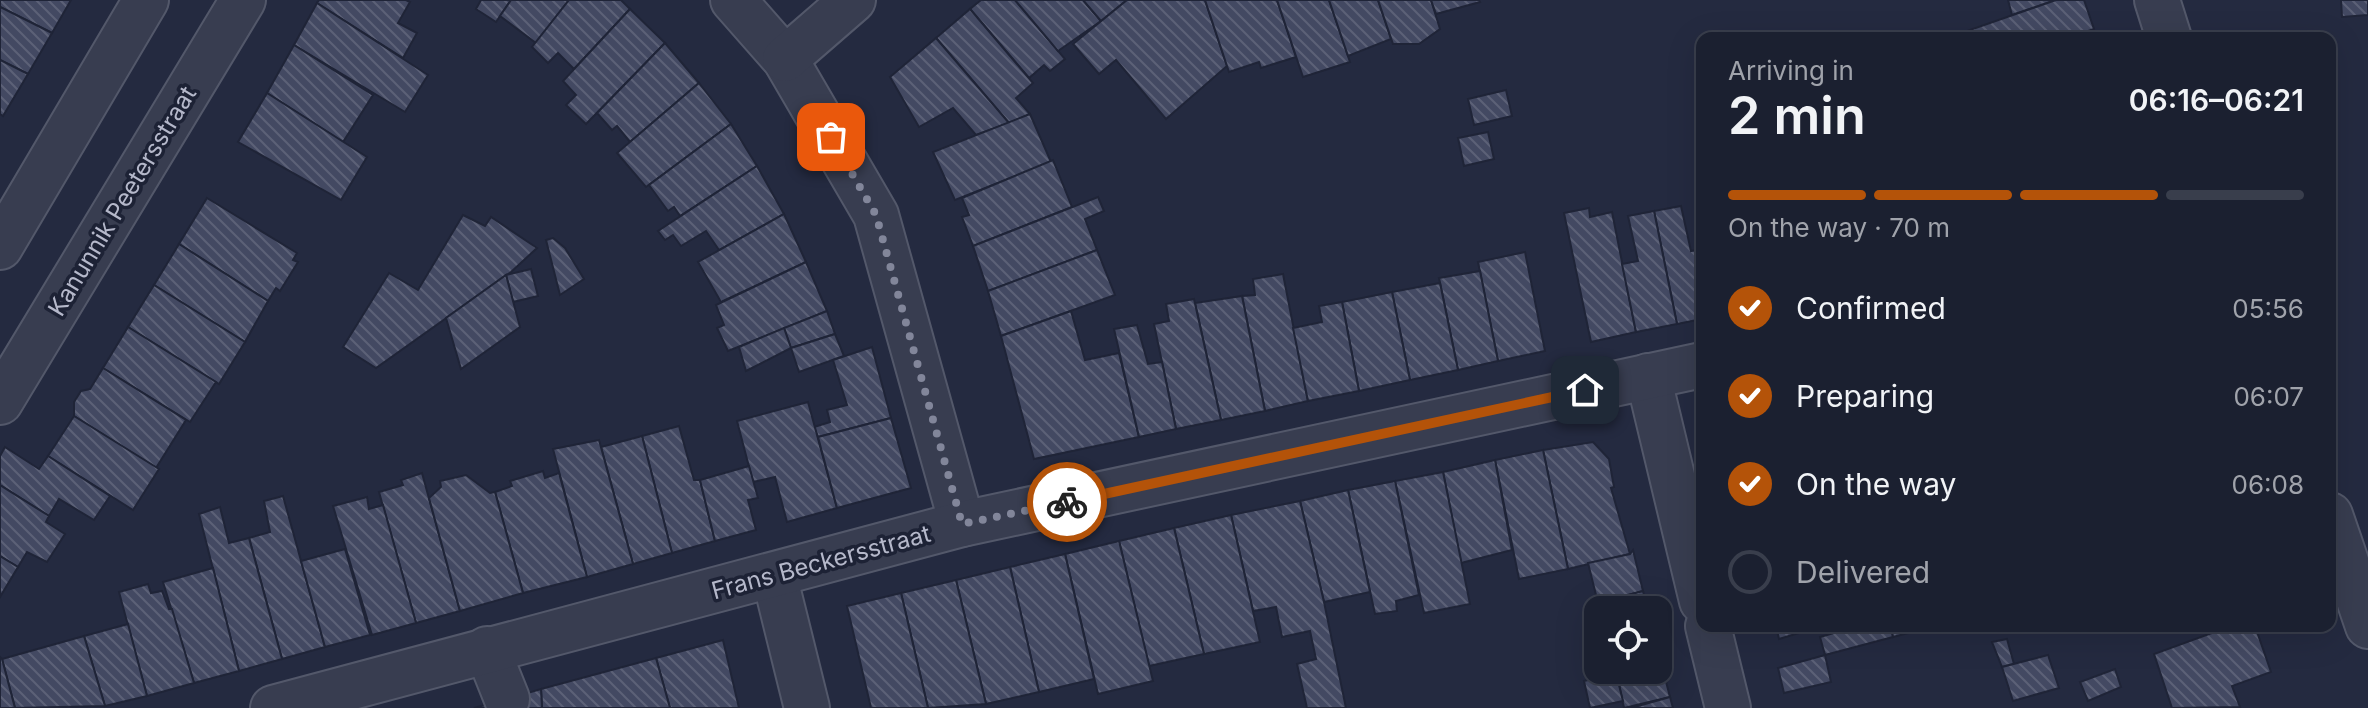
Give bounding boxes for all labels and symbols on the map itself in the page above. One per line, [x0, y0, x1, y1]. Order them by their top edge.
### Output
street label: Kanunnik Peetersstraat [42, 81, 202, 321]
pin [797, 103, 865, 171]
pin [1551, 356, 1619, 424]
courier [1027, 462, 1107, 542]
street label: Frans Beckersstraat [708, 519, 934, 605]

